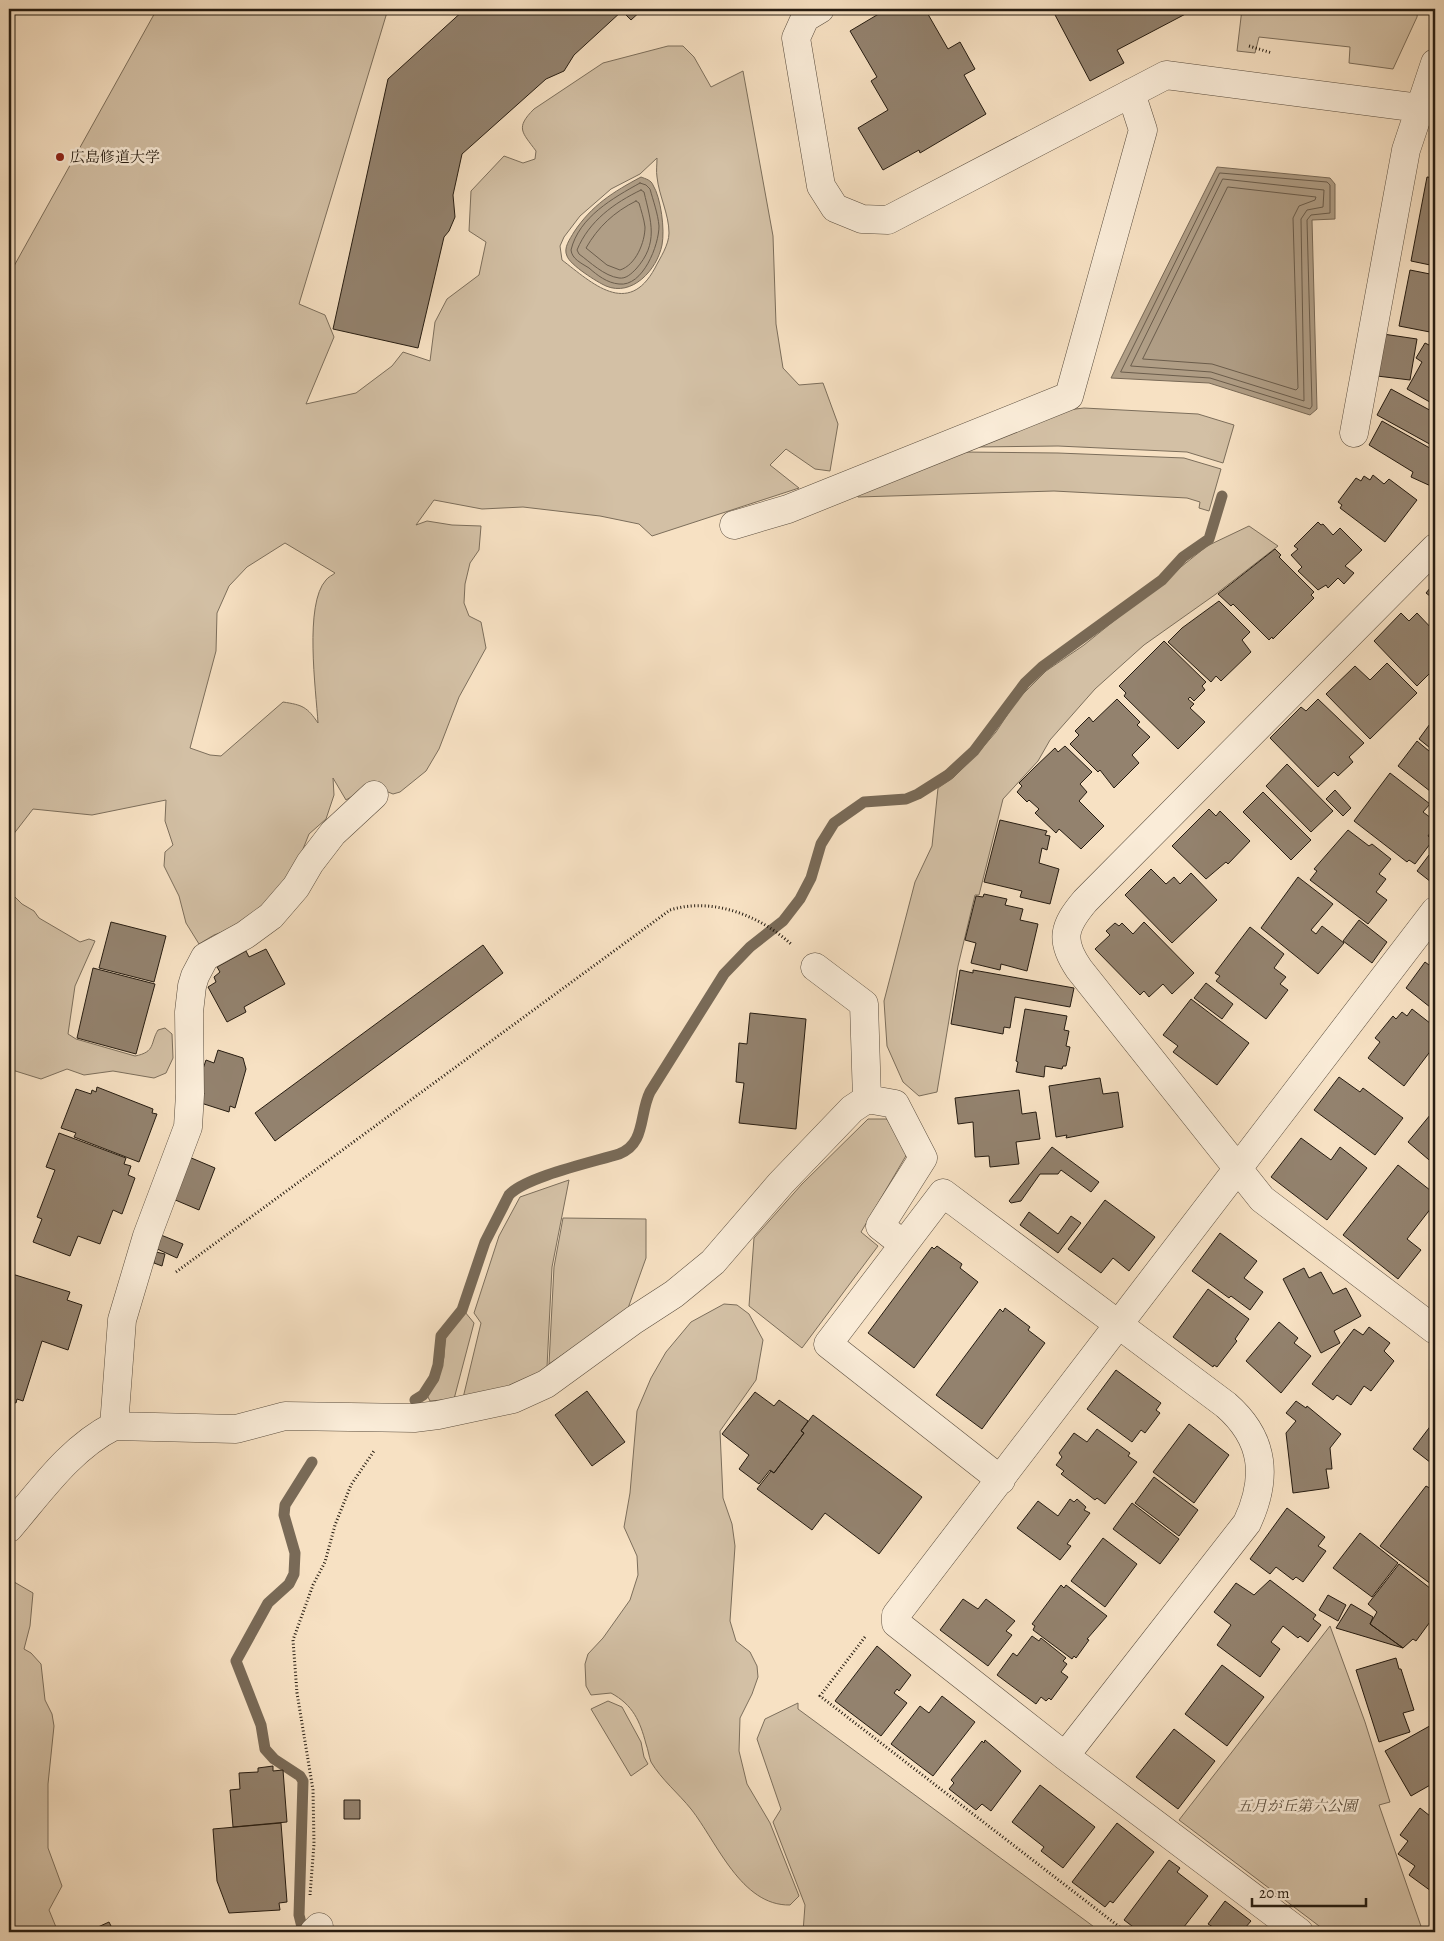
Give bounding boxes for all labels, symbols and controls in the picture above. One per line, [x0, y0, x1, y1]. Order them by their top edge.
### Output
place label: 広島修道大学 [70, 147, 160, 167]
marker: 広島修道大学 [54, 151, 66, 163]
park label: 五月が丘第六公園 [1237, 1796, 1360, 1816]
scale bar [1252, 1876, 1365, 1908]
text: 20 m [1259, 1883, 1290, 1903]

